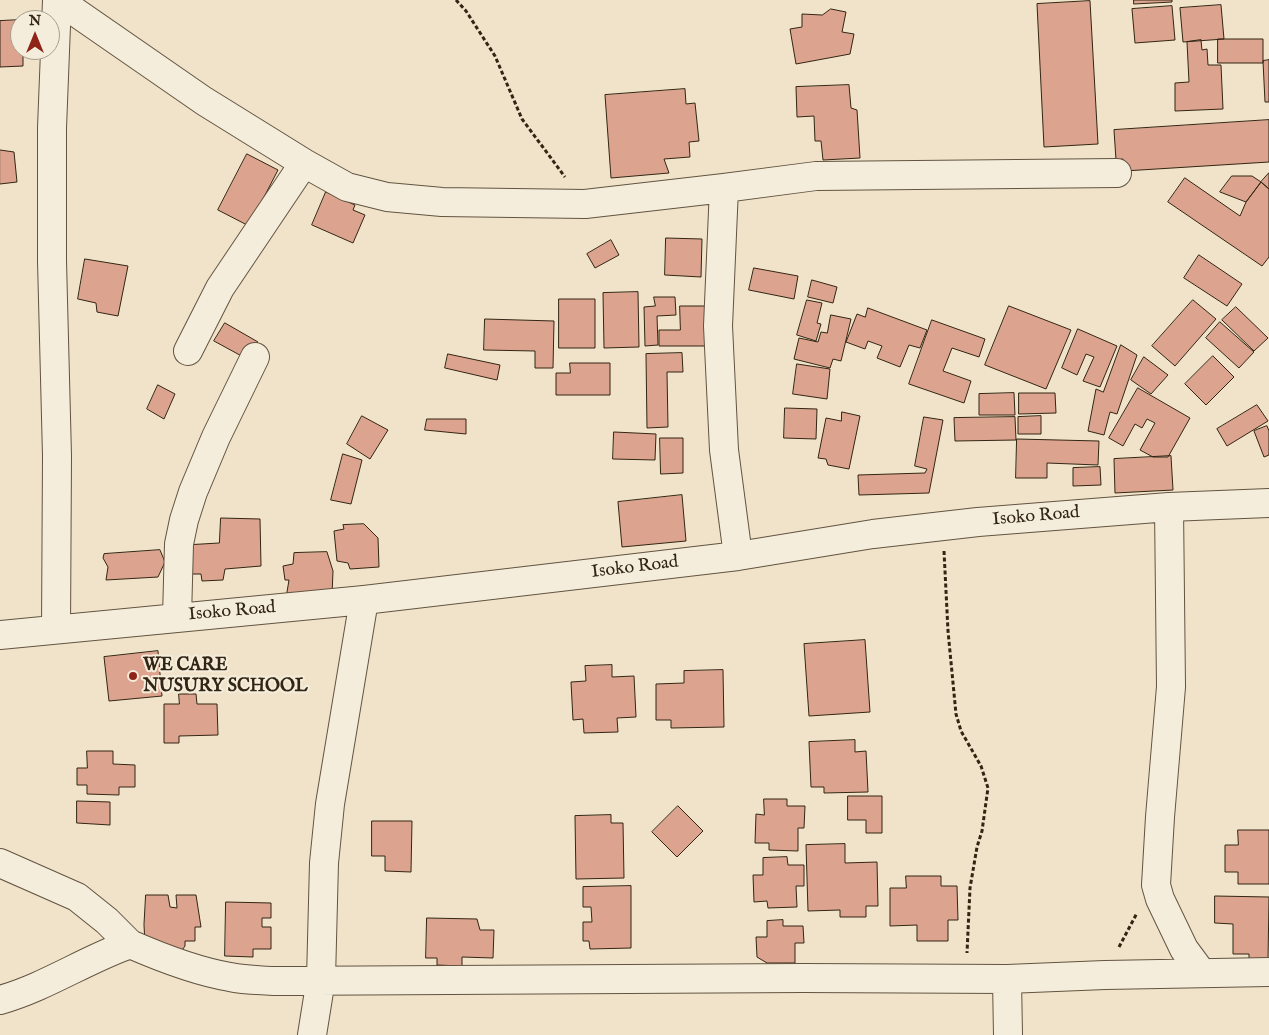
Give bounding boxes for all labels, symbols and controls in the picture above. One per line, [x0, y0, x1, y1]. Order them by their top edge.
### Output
north arrow [10, 10, 60, 60]
text: N [29, 12, 41, 30]
street label: Isoko Road [991, 502, 1081, 532]
street label: Isoko Road [590, 552, 680, 584]
street label: Isoko Road [187, 597, 277, 627]
place label: WE CARE NUSURY SCHOOL [143, 655, 308, 698]
marker: WE CARE NUSURY SCHOOL [127, 670, 139, 682]

